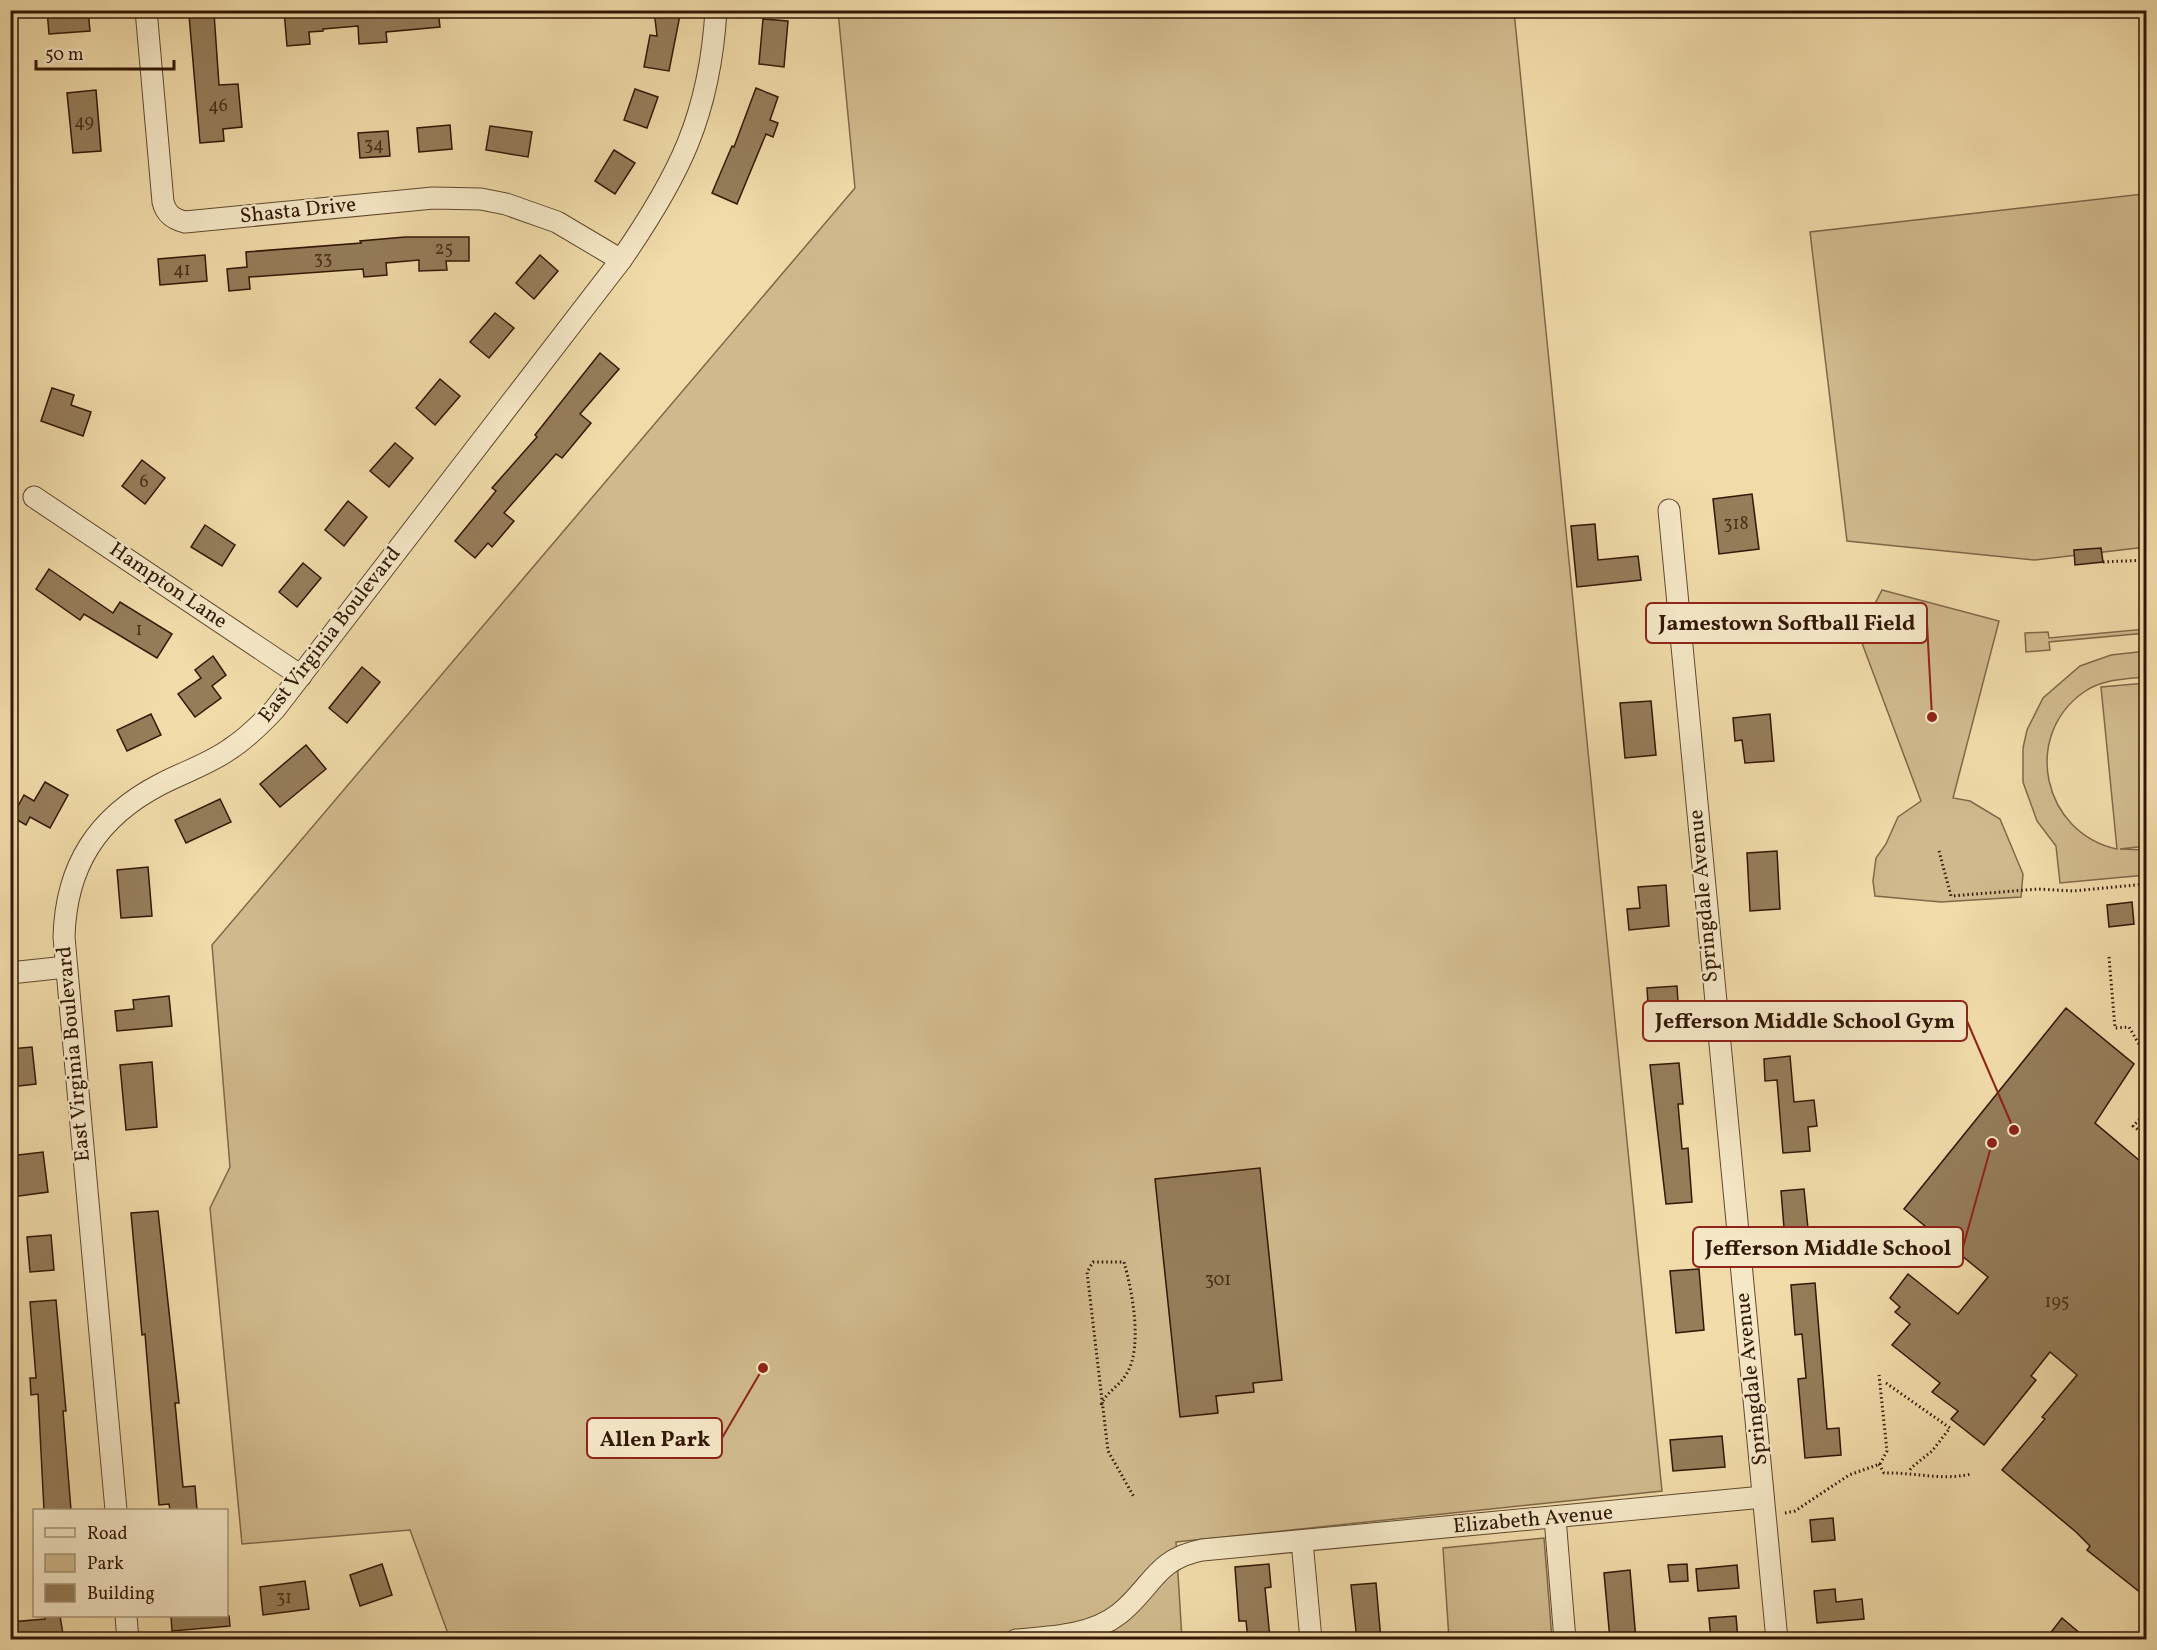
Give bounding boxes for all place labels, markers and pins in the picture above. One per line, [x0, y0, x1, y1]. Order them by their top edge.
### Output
callout: Jamestown Softball Field [1646, 603, 1927, 643]
callout: Jefferson Middle School Gym [1643, 1001, 1967, 1041]
callout: Jefferson Middle School [1693, 1227, 1963, 1267]
callout: Allen Park [587, 1418, 722, 1458]

